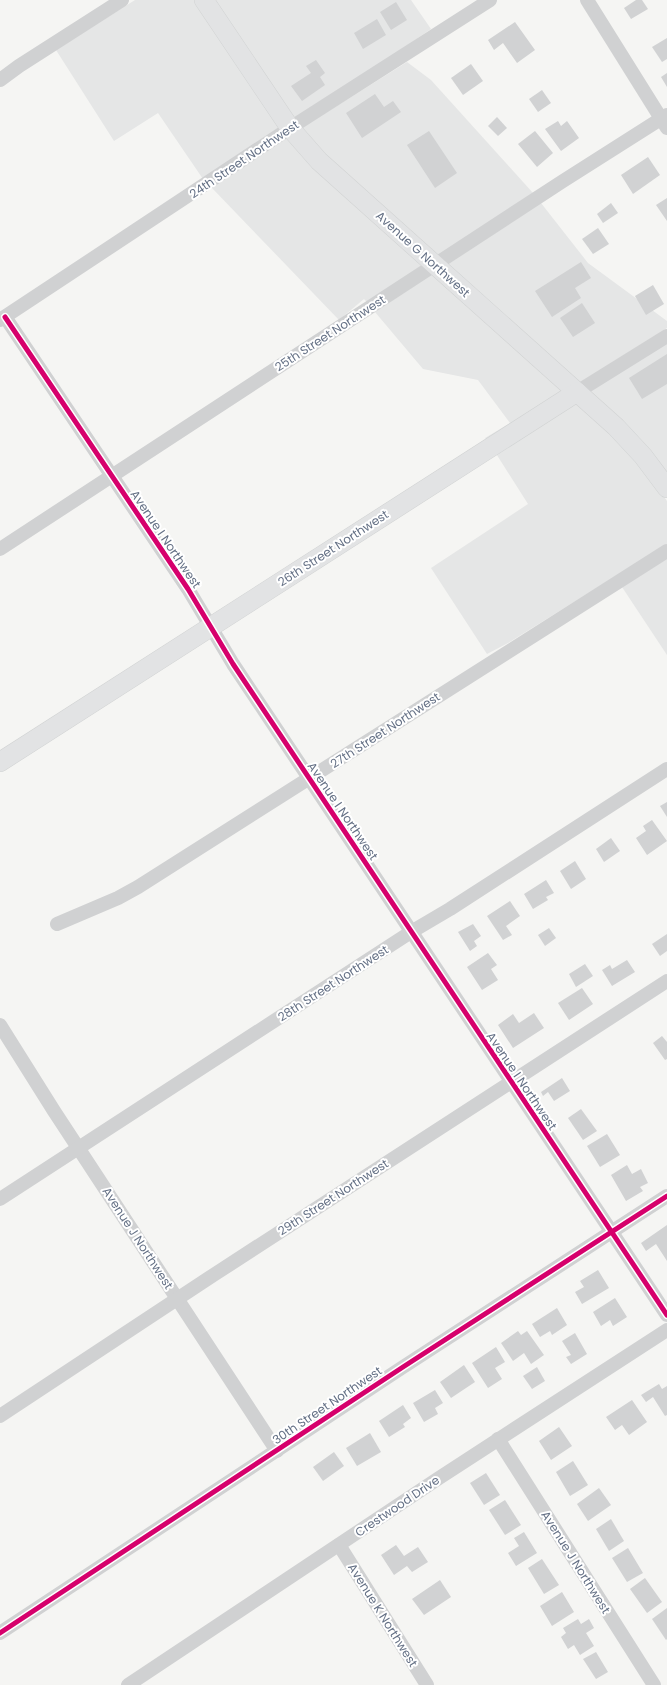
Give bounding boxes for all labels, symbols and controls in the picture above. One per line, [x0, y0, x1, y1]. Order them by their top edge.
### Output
street label: 24th Street Northwest [186, 116, 302, 202]
street label: Avenue G Northwest [372, 207, 474, 301]
street label: 25th Street Northwest [271, 291, 389, 375]
street label: Avenue I Northwest [127, 487, 205, 591]
street label: 26th Street Northwest [274, 506, 392, 590]
street label: 27th Street Northwest [327, 688, 443, 772]
street label: Avenue I Northwest [304, 759, 382, 863]
street label: 28th Street Northwest [274, 941, 392, 1025]
street label: Avenue I Northwest [483, 1029, 561, 1133]
street label: 29th Street Northwest [274, 1155, 392, 1239]
street label: Avenue J Northwest [99, 1184, 177, 1292]
street label: 30th Street Northwest [269, 1362, 385, 1448]
street label: Crestwood Drive [351, 1471, 443, 1541]
street label: Avenue J Northwest [537, 1507, 615, 1617]
street label: Avenue K Northwest [344, 1560, 422, 1670]

